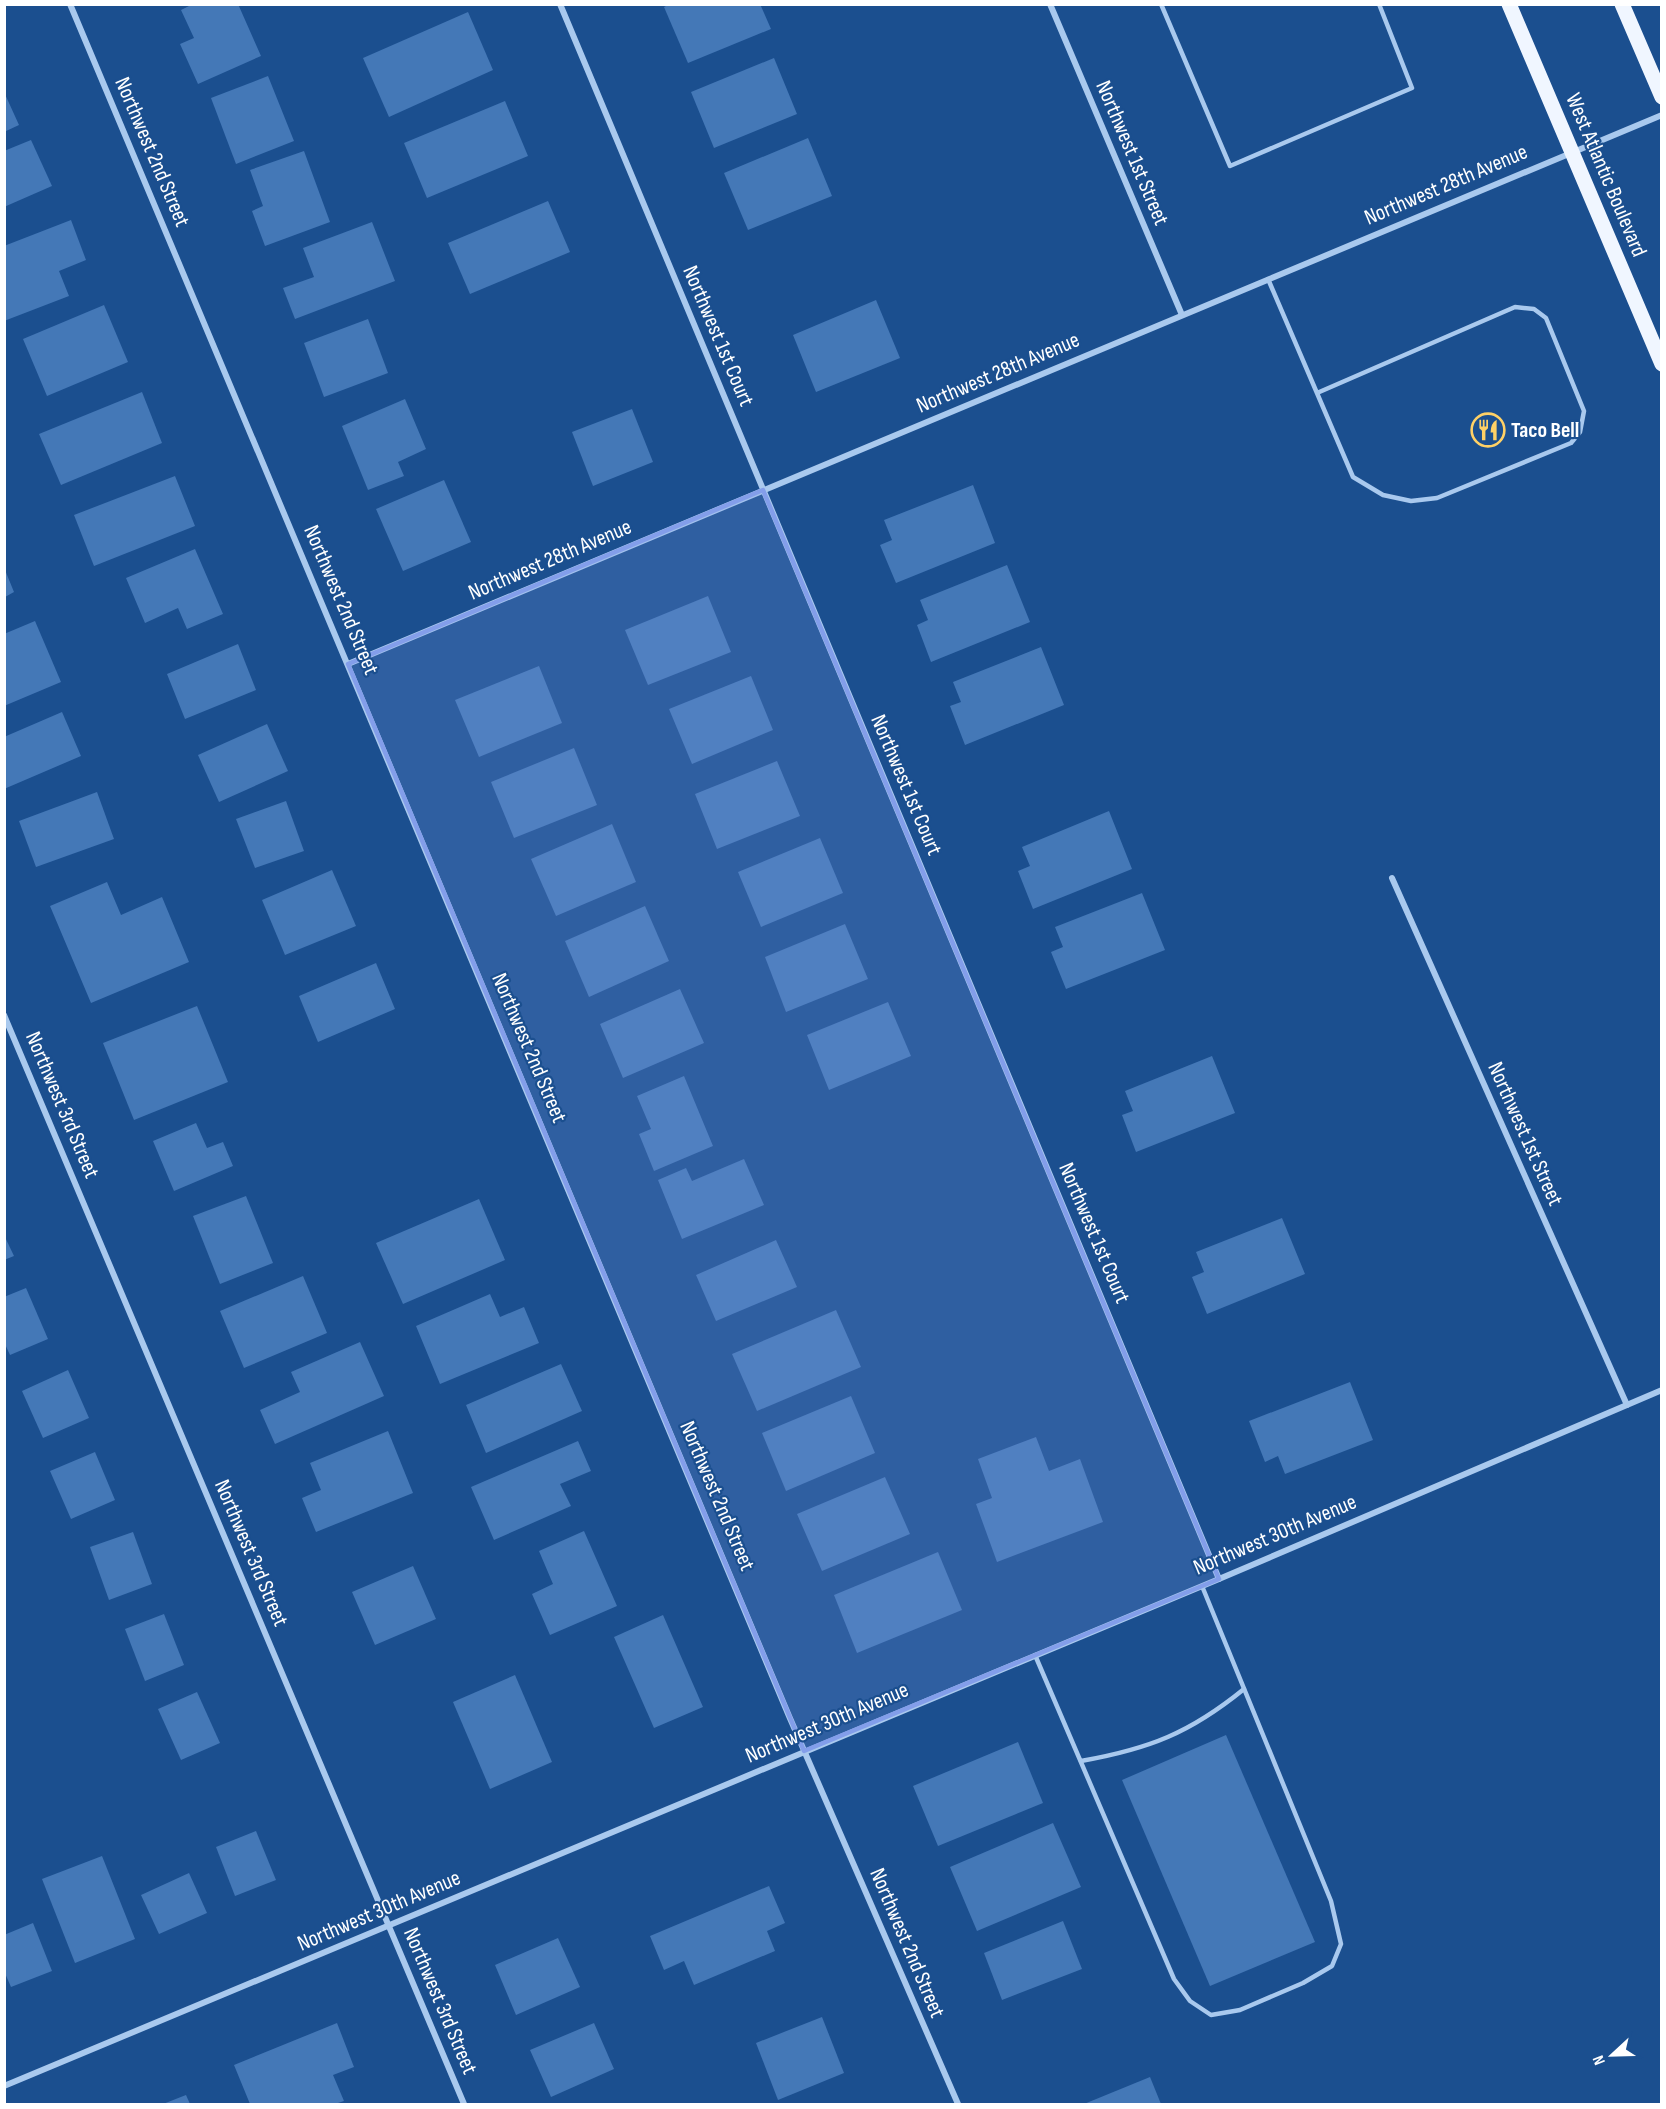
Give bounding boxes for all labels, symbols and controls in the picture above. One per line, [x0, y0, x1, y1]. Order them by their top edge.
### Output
street label: Northwest 2nd Street [108, 73, 196, 231]
street label: Northwest 1st Street [1089, 77, 1175, 230]
street label: West Atlantic Boulevard [1559, 89, 1653, 261]
street label: Northwest 28th Avenue [1360, 139, 1532, 231]
street label: Northwest 1st Court [676, 262, 760, 411]
street label: Northwest 28th Avenue [912, 327, 1084, 419]
restaurant icon: Taco Bell [1470, 412, 1506, 448]
place label: Taco Bell [1511, 417, 1579, 444]
street label: Northwest 28th Avenue [464, 514, 636, 606]
street label: Northwest 2nd Street [297, 521, 385, 679]
street label: Northwest 1st Court [864, 711, 948, 860]
street label: Northwest 2nd Street [485, 969, 573, 1127]
street label: Northwest 3rd Street [19, 1028, 105, 1183]
street label: Northwest 1st Street [1481, 1058, 1569, 1210]
street label: Northwest 1st Court [1052, 1159, 1136, 1308]
street label: Northwest 2nd Street [673, 1417, 761, 1575]
street label: Northwest 3rd Street [208, 1476, 294, 1631]
street label: Northwest 30th Avenue [1189, 1488, 1361, 1582]
street label: Northwest 30th Avenue [741, 1676, 913, 1770]
street label: Northwest 30th Avenue [293, 1864, 465, 1958]
street label: Northwest 2nd Street [863, 1864, 951, 2022]
street label: Northwest 3rd Street [397, 1924, 483, 2079]
north arrow [1582, 2025, 1642, 2085]
text: N [1589, 2053, 1610, 2068]

